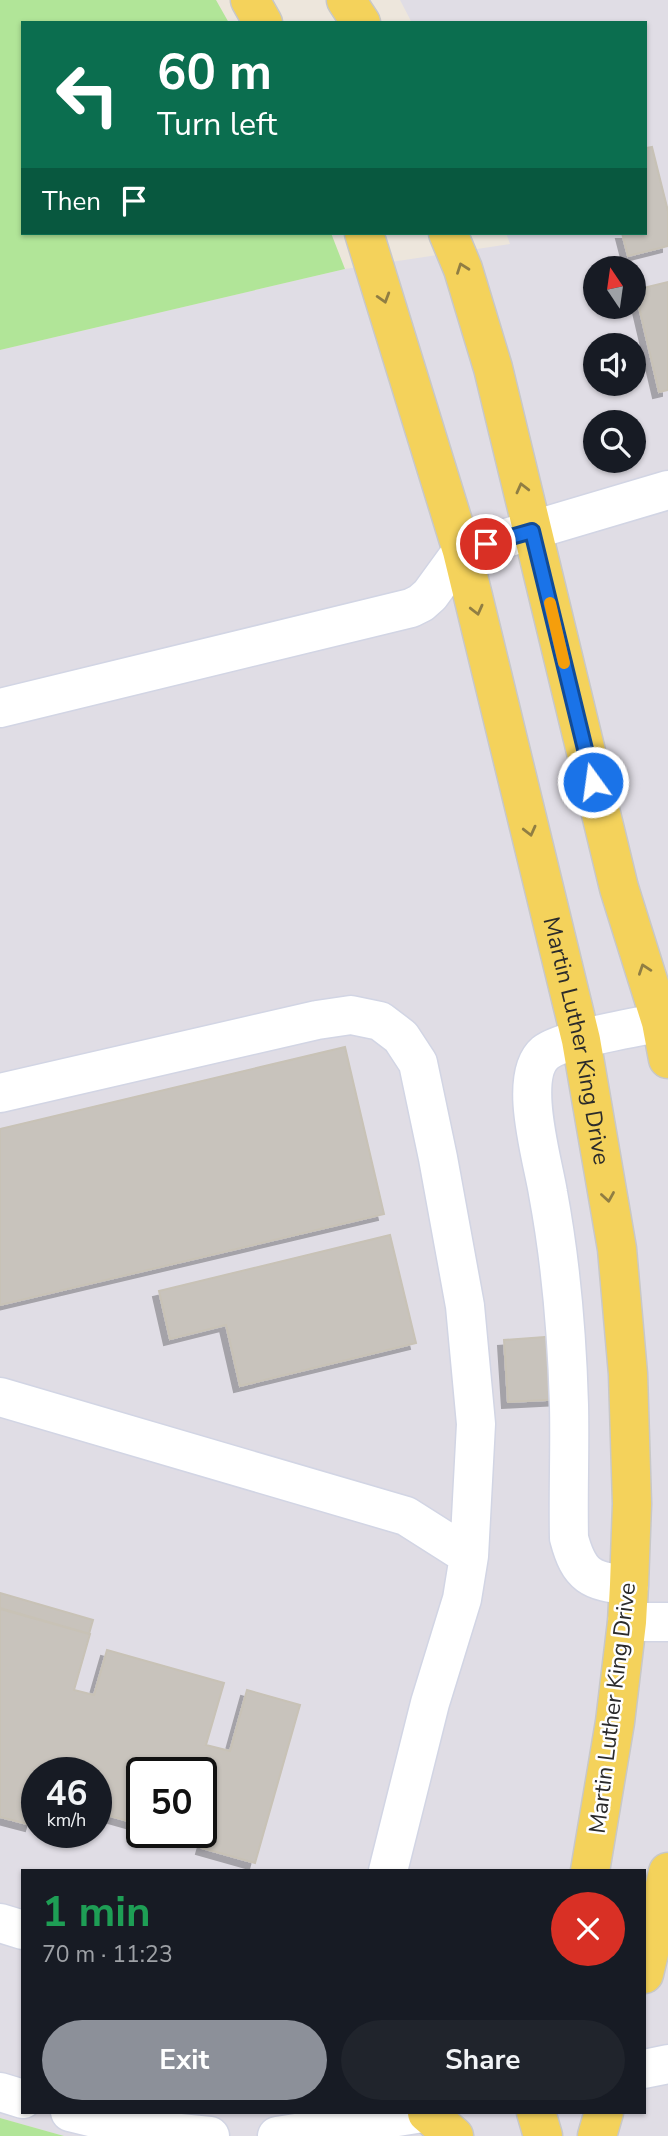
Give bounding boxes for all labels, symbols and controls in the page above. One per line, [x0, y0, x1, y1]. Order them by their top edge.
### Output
text: 60 m [157, 39, 272, 106]
icon: left [42, 49, 133, 140]
text: Turn left [157, 103, 277, 146]
icon: arrive [115, 182, 153, 220]
text: Then [42, 184, 101, 219]
north arrow [583, 256, 646, 318]
map controls [583, 256, 646, 473]
one-way arrow [456, 263, 470, 275]
one-way arrow [376, 292, 391, 304]
button: sound [583, 333, 646, 396]
button: search [583, 410, 646, 473]
one-way arrow [516, 482, 530, 494]
pin [456, 514, 516, 574]
icon: arrive [467, 525, 505, 563]
one-way arrow [468, 604, 483, 616]
position arrow [556, 745, 630, 819]
one-way arrow [522, 825, 536, 837]
street label: Martin Luther King Drive [536, 914, 617, 1167]
one-way arrow [637, 964, 652, 976]
one-way arrow [600, 1191, 615, 1203]
street label: Martin Luther King Drive [582, 1581, 643, 1835]
speed limit sign: 50 [126, 1757, 217, 1848]
text: 46 [45, 1770, 88, 1817]
text: km/h [47, 1808, 86, 1832]
text: 1 min [42, 1884, 151, 1941]
button: close [551, 1892, 625, 1966]
text: 70 m · 11:23 [42, 1939, 173, 1970]
button: Exit [42, 2020, 327, 2100]
button: Share [341, 2020, 625, 2100]

